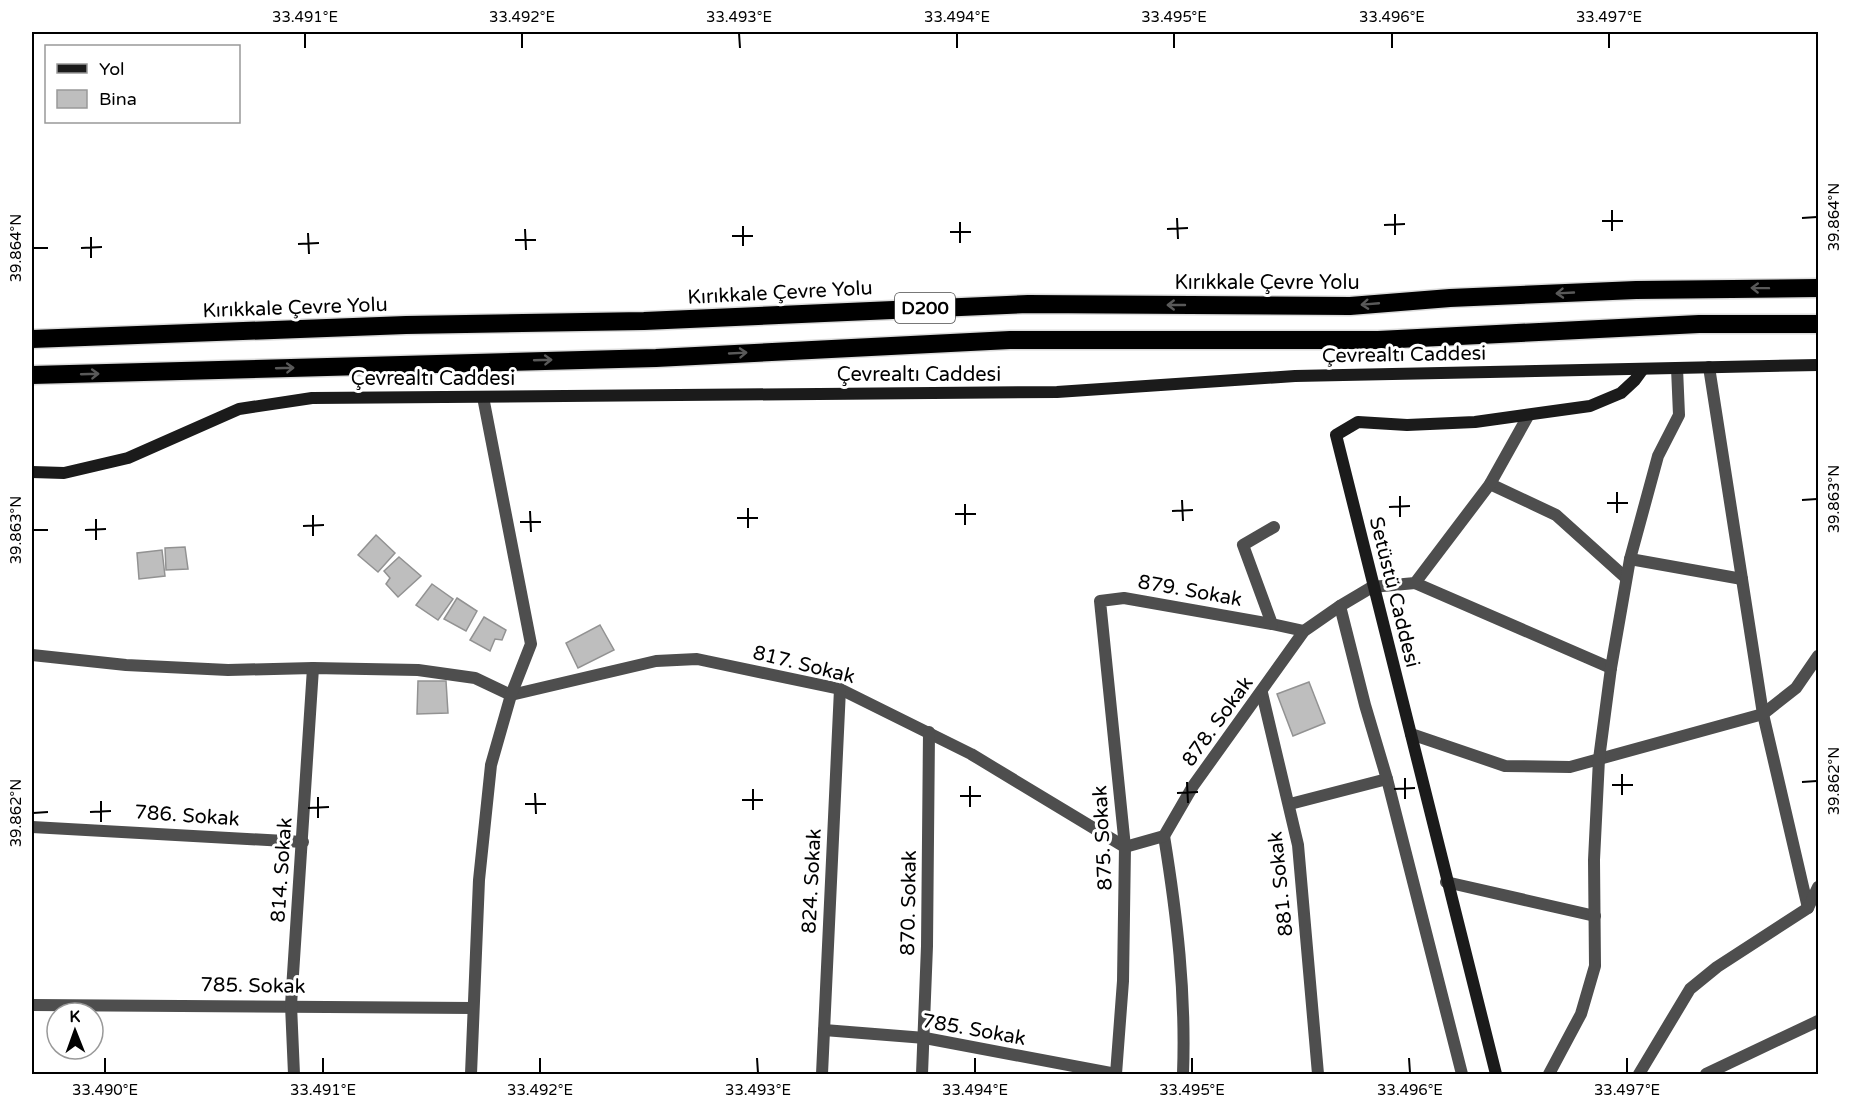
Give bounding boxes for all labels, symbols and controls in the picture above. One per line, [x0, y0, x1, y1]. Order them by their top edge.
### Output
text: 33.491°E [272, 8, 338, 26]
text: 33.492°E [489, 8, 555, 26]
text: 33.493°E [706, 8, 772, 26]
text: 33.494°E [924, 8, 990, 26]
text: 33.495°E [1141, 8, 1207, 26]
text: 33.496°E [1359, 8, 1425, 26]
text: 33.497°E [1576, 8, 1642, 26]
legend [45, 45, 240, 123]
text: Yol [99, 58, 125, 80]
text: Bina [99, 88, 137, 110]
text: 39.864°N [1825, 183, 1843, 251]
text: 39.864°N [7, 214, 25, 282]
street label: Kırıkkale Çevre Yolu [1174, 271, 1360, 295]
street label: Kırıkkale Çevre Yolu [687, 276, 873, 310]
one-way arrow [1751, 282, 1771, 293]
one-way arrow [1556, 287, 1576, 298]
street label: Kırıkkale Çevre Yolu [202, 293, 388, 323]
road number: D200 [895, 293, 955, 323]
one-way arrow [1166, 299, 1186, 311]
one-way arrow [1361, 299, 1381, 310]
street label: Çevrealtı Caddesi [1322, 342, 1486, 368]
one-way arrow [727, 348, 747, 359]
one-way arrow [532, 355, 552, 366]
one-way arrow [274, 362, 294, 374]
street label: Çevrealtı Caddesi [837, 363, 1001, 387]
street label: Çevrealtı Caddesi [351, 367, 515, 391]
one-way arrow [79, 368, 99, 379]
text: 39.863°N [1825, 465, 1843, 533]
text: 39.863°N [7, 496, 25, 564]
street label: Setüstü Caddesi [1364, 514, 1424, 670]
street label: 879. Sokak [1136, 570, 1244, 612]
street label: 817. Sokak [750, 641, 857, 689]
street label: 878. Sokak [1177, 672, 1259, 771]
text: 39.862°N [1825, 747, 1843, 815]
text: 39.862°N [7, 779, 25, 847]
street label: 875. Sokak [1088, 785, 1118, 891]
street label: 786. Sokak [134, 800, 240, 832]
street label: 814. Sokak [266, 817, 298, 923]
street label: 824. Sokak [797, 828, 827, 934]
street label: 881. Sokak [1264, 830, 1298, 938]
street label: 870. Sokak [896, 850, 922, 956]
street label: 785. Sokak [200, 973, 306, 999]
north arrow [45, 1001, 105, 1061]
text: K [69, 1007, 81, 1027]
street label: 785. Sokak [920, 1009, 1028, 1051]
text: 33.490°E [72, 1081, 138, 1099]
text: 33.491°E [290, 1081, 356, 1099]
text: 33.492°E [507, 1081, 573, 1099]
text: 33.493°E [725, 1081, 791, 1099]
text: 33.494°E [942, 1081, 1008, 1099]
text: 33.495°E [1159, 1081, 1225, 1099]
text: 33.496°E [1377, 1081, 1443, 1099]
text: 33.497°E [1594, 1081, 1660, 1099]

